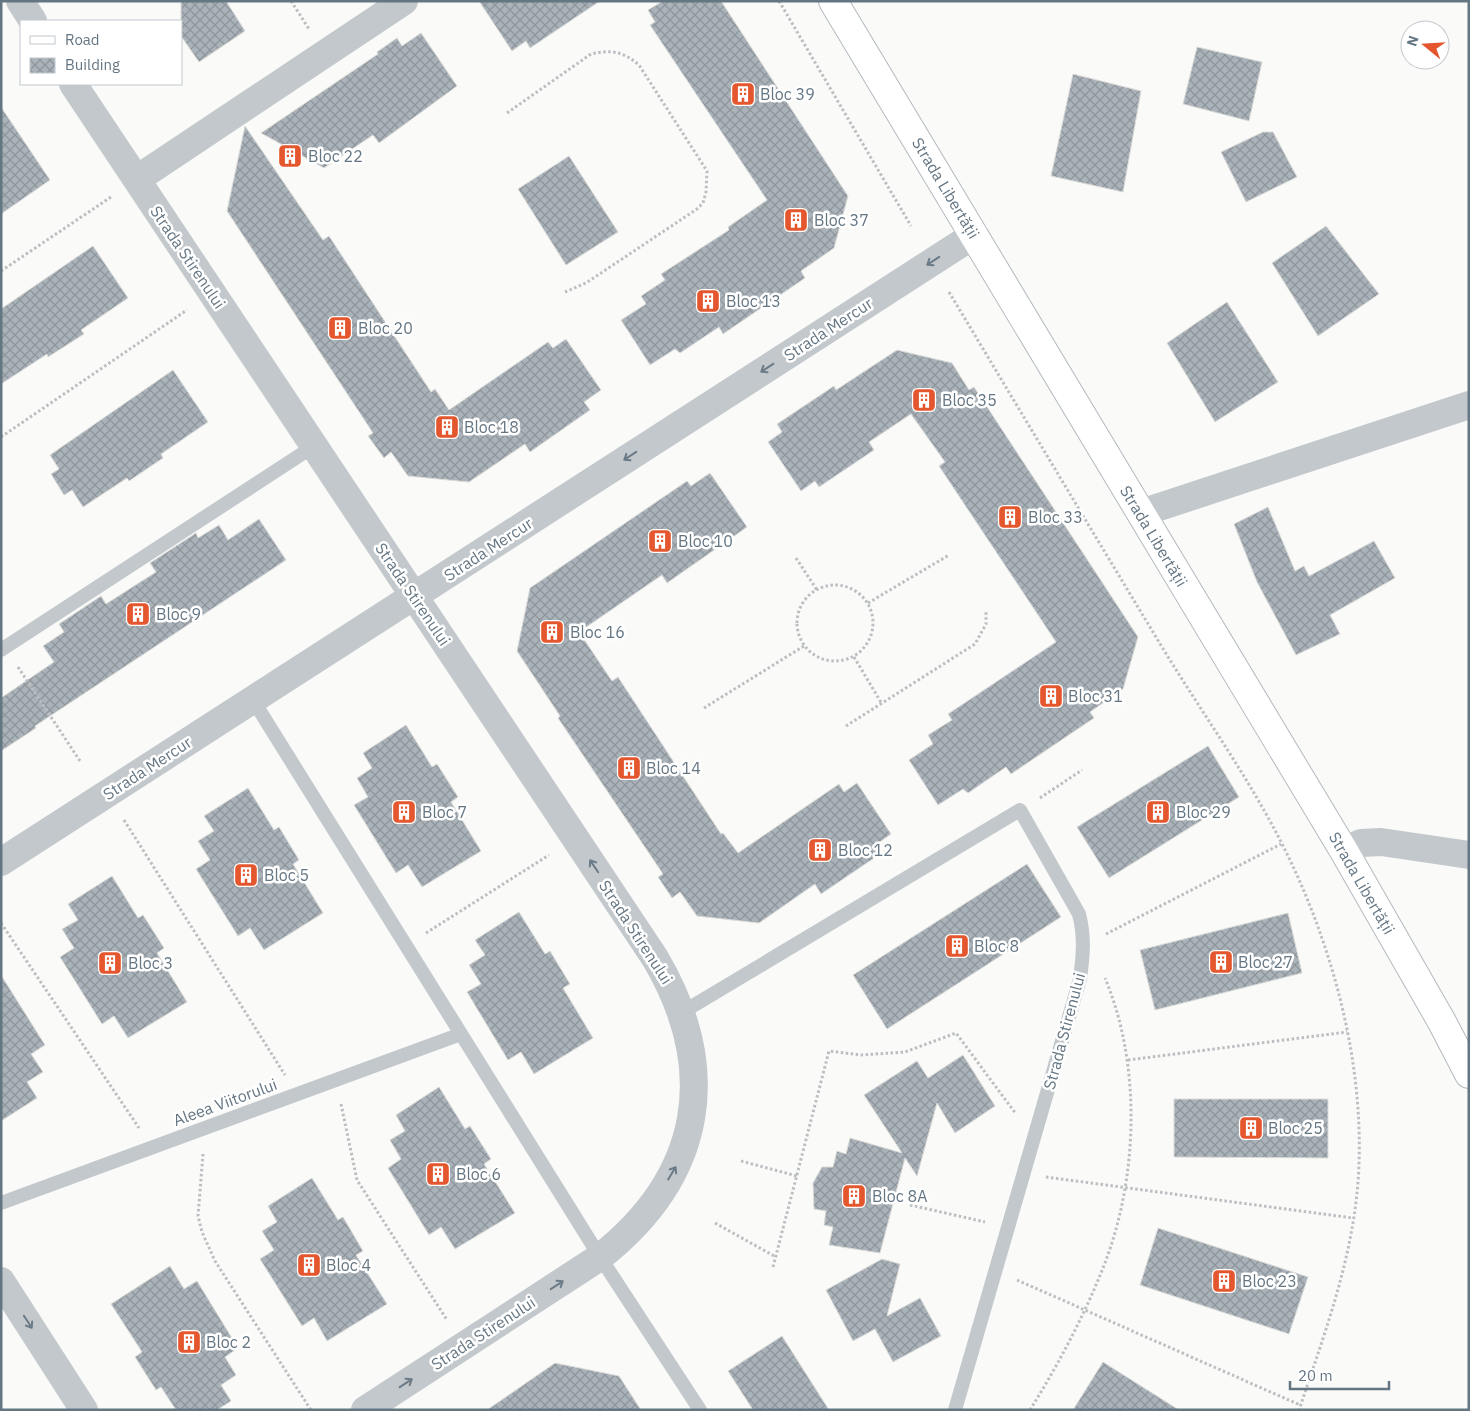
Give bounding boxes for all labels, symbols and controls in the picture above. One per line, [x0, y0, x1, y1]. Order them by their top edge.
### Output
legend [20, 20, 182, 85]
north arrow [1400, 20, 1450, 70]
text: Road [65, 30, 100, 49]
text: N [1403, 33, 1423, 49]
text: Building [65, 55, 120, 74]
building icon: Bloc 39 [730, 81, 756, 107]
place label: Bloc 39 [760, 84, 815, 104]
street label: Strada Libertății [907, 134, 984, 243]
building icon: Bloc 22 [277, 143, 303, 169]
place label: Bloc 22 [308, 146, 363, 166]
street label: Strada Stirenului [146, 202, 230, 312]
building icon: Bloc 37 [783, 207, 809, 233]
place label: Bloc 37 [814, 210, 869, 230]
one-way arrow [926, 256, 940, 266]
building icon: Bloc 13 [695, 288, 721, 314]
place label: Bloc 13 [726, 291, 781, 311]
street label: Strada Mercur [780, 293, 876, 365]
building icon: Bloc 20 [327, 315, 353, 341]
place label: Bloc 20 [358, 318, 413, 338]
one-way arrow [760, 363, 774, 373]
building icon: Bloc 35 [911, 387, 937, 413]
place label: Bloc 35 [942, 390, 997, 410]
building icon: Bloc 18 [434, 414, 460, 440]
place label: Bloc 18 [464, 417, 519, 437]
one-way arrow [624, 452, 638, 462]
street label: Strada Libertății [1115, 482, 1192, 591]
building icon: Bloc 33 [997, 504, 1023, 530]
place label: Bloc 33 [1028, 507, 1083, 527]
street label: Strada Mercur [440, 513, 536, 585]
building icon: Bloc 10 [647, 528, 673, 554]
place label: Bloc 10 [678, 531, 733, 551]
street label: Strada Stirenului [371, 539, 455, 649]
building icon: Bloc 9 [125, 601, 151, 627]
place label: Bloc 9 [156, 604, 201, 624]
building icon: Bloc 16 [539, 619, 565, 645]
place label: Bloc 16 [570, 622, 625, 642]
building icon: Bloc 31 [1038, 683, 1064, 709]
place label: Bloc 31 [1068, 686, 1123, 706]
street label: Strada Mercur [99, 732, 195, 804]
building icon: Bloc 14 [616, 755, 642, 781]
place label: Bloc 14 [646, 758, 701, 778]
building icon: Bloc 7 [391, 799, 417, 825]
building icon: Bloc 29 [1145, 799, 1171, 825]
place label: Bloc 7 [422, 802, 467, 822]
place label: Bloc 29 [1176, 802, 1231, 822]
street label: Strada Libertății [1324, 828, 1399, 938]
building icon: Bloc 12 [807, 837, 833, 863]
place label: Bloc 12 [838, 840, 893, 860]
one-way arrow [589, 860, 599, 874]
building icon: Bloc 5 [233, 862, 259, 888]
place label: Bloc 5 [264, 865, 309, 885]
street label: Strada Stirenului [595, 876, 677, 988]
building icon: Bloc 8 [944, 933, 970, 959]
place label: Bloc 8 [974, 936, 1019, 956]
building icon: Bloc 27 [1208, 949, 1234, 975]
building icon: Bloc 3 [97, 950, 123, 976]
place label: Bloc 27 [1238, 952, 1293, 972]
place label: Bloc 3 [128, 953, 173, 973]
street label: Strada Stirenului [1039, 970, 1089, 1092]
street label: Aleea Viitorului [170, 1074, 280, 1130]
building icon: Bloc 25 [1238, 1115, 1264, 1141]
place label: Bloc 25 [1268, 1118, 1323, 1138]
building icon: Bloc 6 [425, 1161, 451, 1187]
place label: Bloc 6 [456, 1164, 501, 1184]
one-way arrow [667, 1167, 677, 1181]
building icon: Bloc 8A [841, 1183, 867, 1209]
place label: Bloc 8A [872, 1186, 927, 1206]
building icon: Bloc 4 [296, 1252, 322, 1278]
place label: Bloc 4 [326, 1255, 371, 1275]
building icon: Bloc 23 [1211, 1268, 1237, 1294]
place label: Bloc 23 [1242, 1271, 1297, 1291]
one-way arrow [550, 1280, 564, 1290]
street label: Strada Stirenului [427, 1292, 539, 1374]
one-way arrow [22, 1315, 33, 1329]
building icon: Bloc 2 [176, 1329, 202, 1355]
place label: Bloc 2 [206, 1332, 251, 1352]
scale bar [1290, 1358, 1389, 1390]
text: 20 m [1298, 1366, 1333, 1385]
one-way arrow [399, 1378, 413, 1388]

